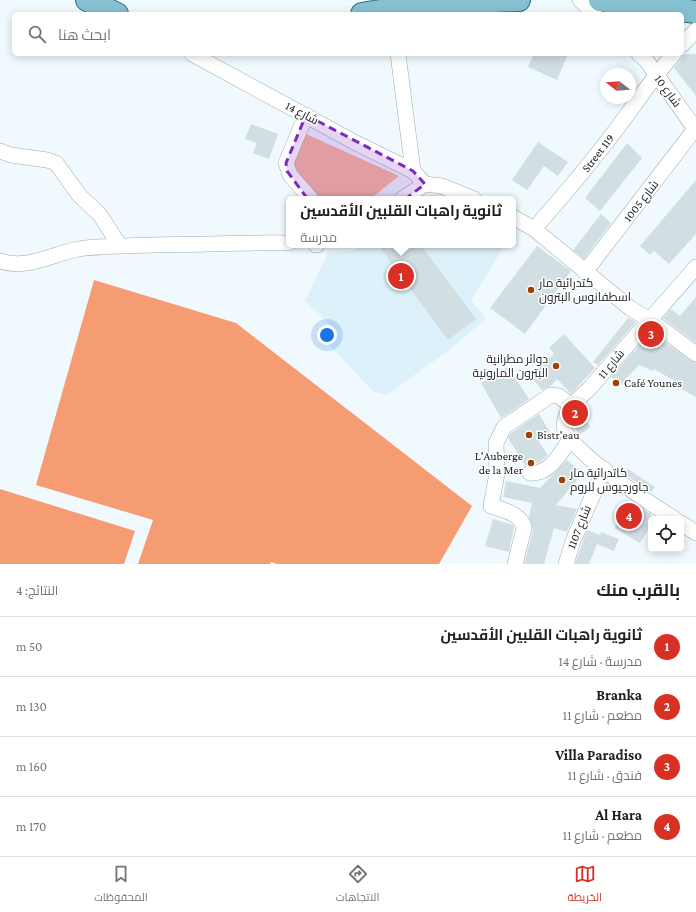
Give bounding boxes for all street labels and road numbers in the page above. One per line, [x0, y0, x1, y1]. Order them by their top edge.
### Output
street label: شارع 10 [651, 72, 684, 110]
street label: شارع 14 [283, 98, 321, 128]
street label: Street 119 [579, 131, 617, 175]
street label: شارع 1005 [620, 177, 662, 225]
street label: شارع 11 [595, 347, 628, 382]
street label: شارع 1107 [564, 503, 595, 551]

